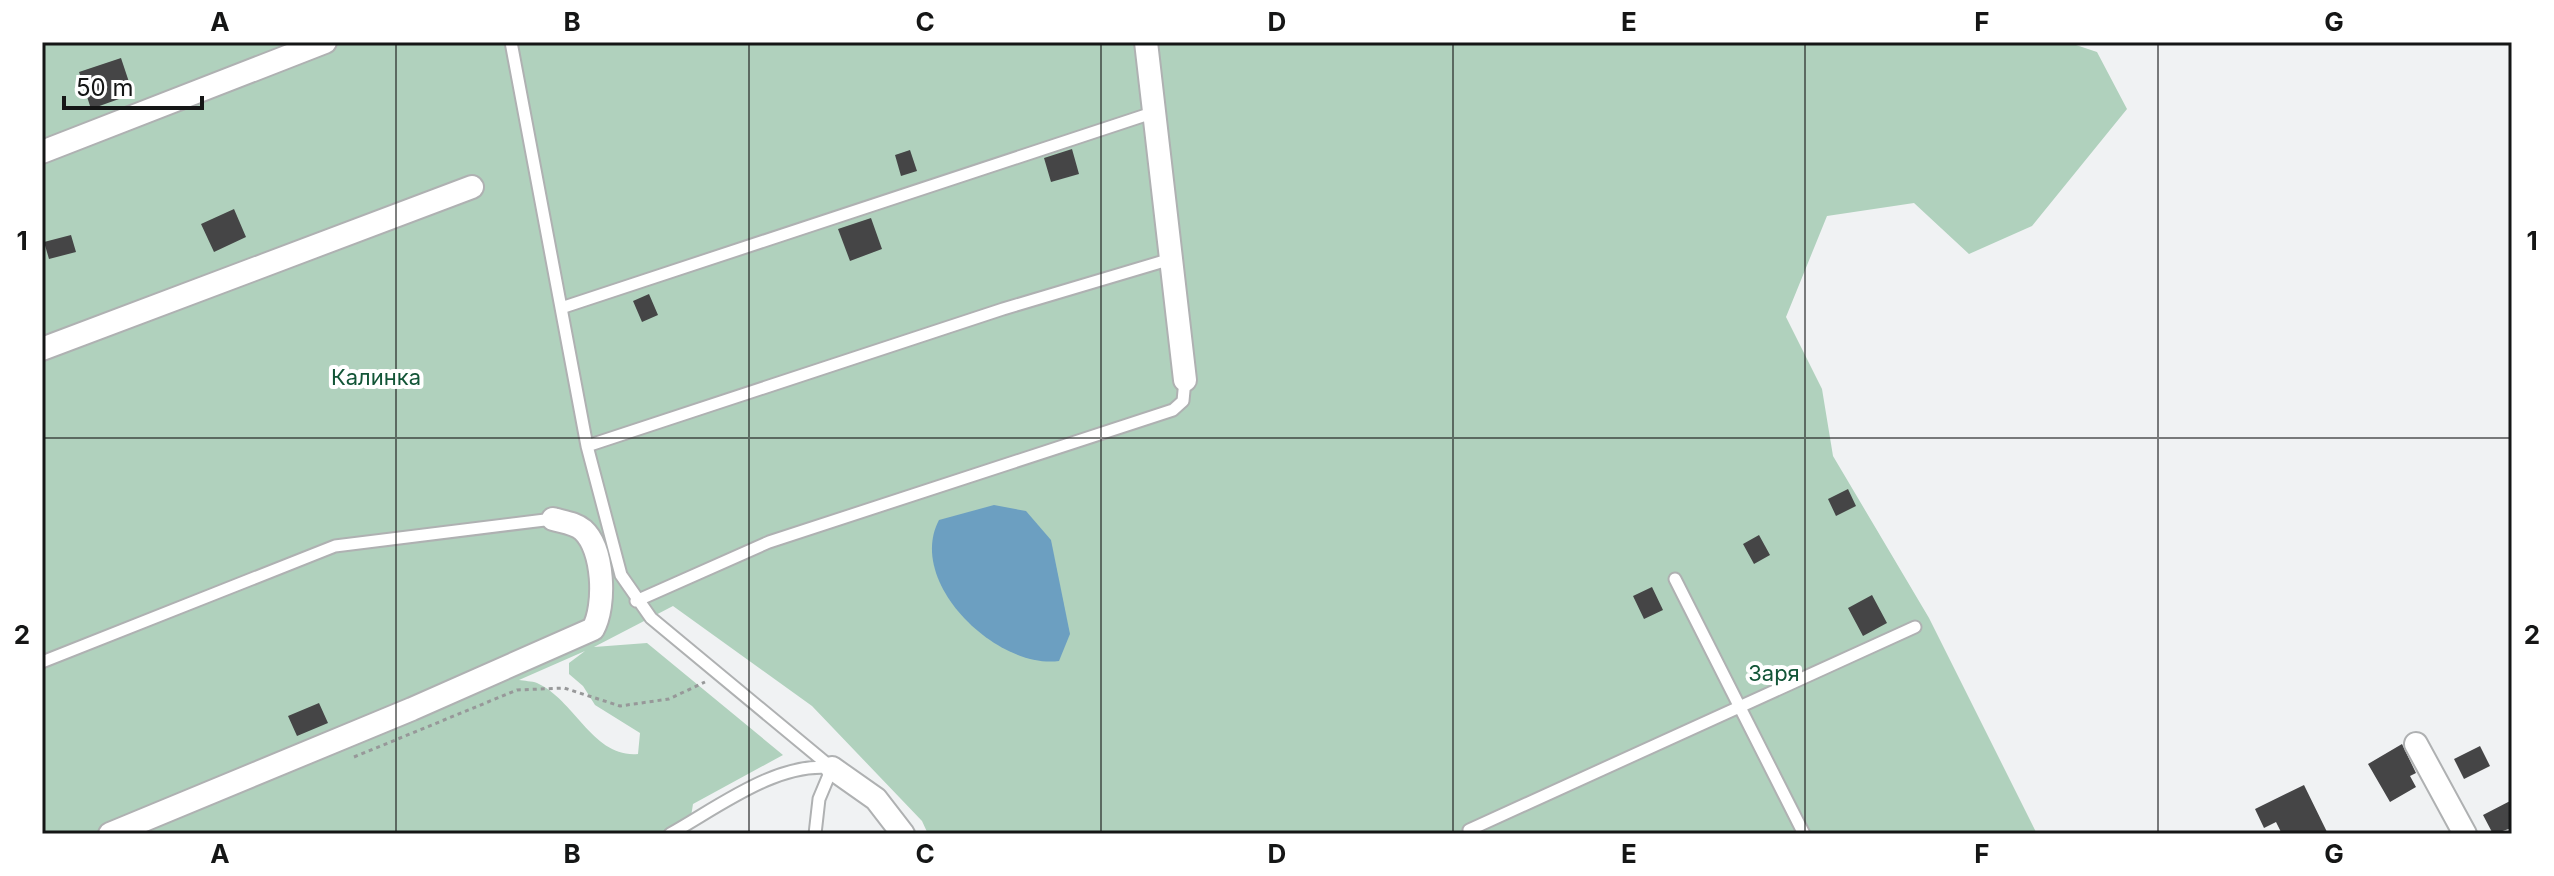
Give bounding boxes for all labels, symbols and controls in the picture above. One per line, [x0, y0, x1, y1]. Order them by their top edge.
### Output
text: A [210, 6, 230, 37]
text: B [563, 6, 581, 37]
text: C [915, 6, 935, 37]
text: D [1268, 6, 1286, 37]
text: E [1621, 6, 1637, 37]
text: F [1974, 6, 1990, 37]
text: G [2324, 6, 2344, 37]
scale bar [64, 60, 202, 110]
text: 50 m [76, 73, 134, 102]
text: 1 [16, 225, 28, 256]
text: 1 [2526, 225, 2538, 256]
park label: Калинка [331, 364, 421, 390]
text: 2 [14, 619, 30, 650]
text: 2 [2524, 619, 2540, 650]
park label: Заря [1748, 660, 1800, 686]
text: A [210, 838, 230, 869]
text: B [563, 838, 581, 869]
text: C [915, 838, 935, 869]
text: D [1268, 838, 1286, 869]
text: E [1621, 838, 1637, 869]
text: F [1974, 838, 1990, 869]
text: G [2324, 838, 2344, 869]

